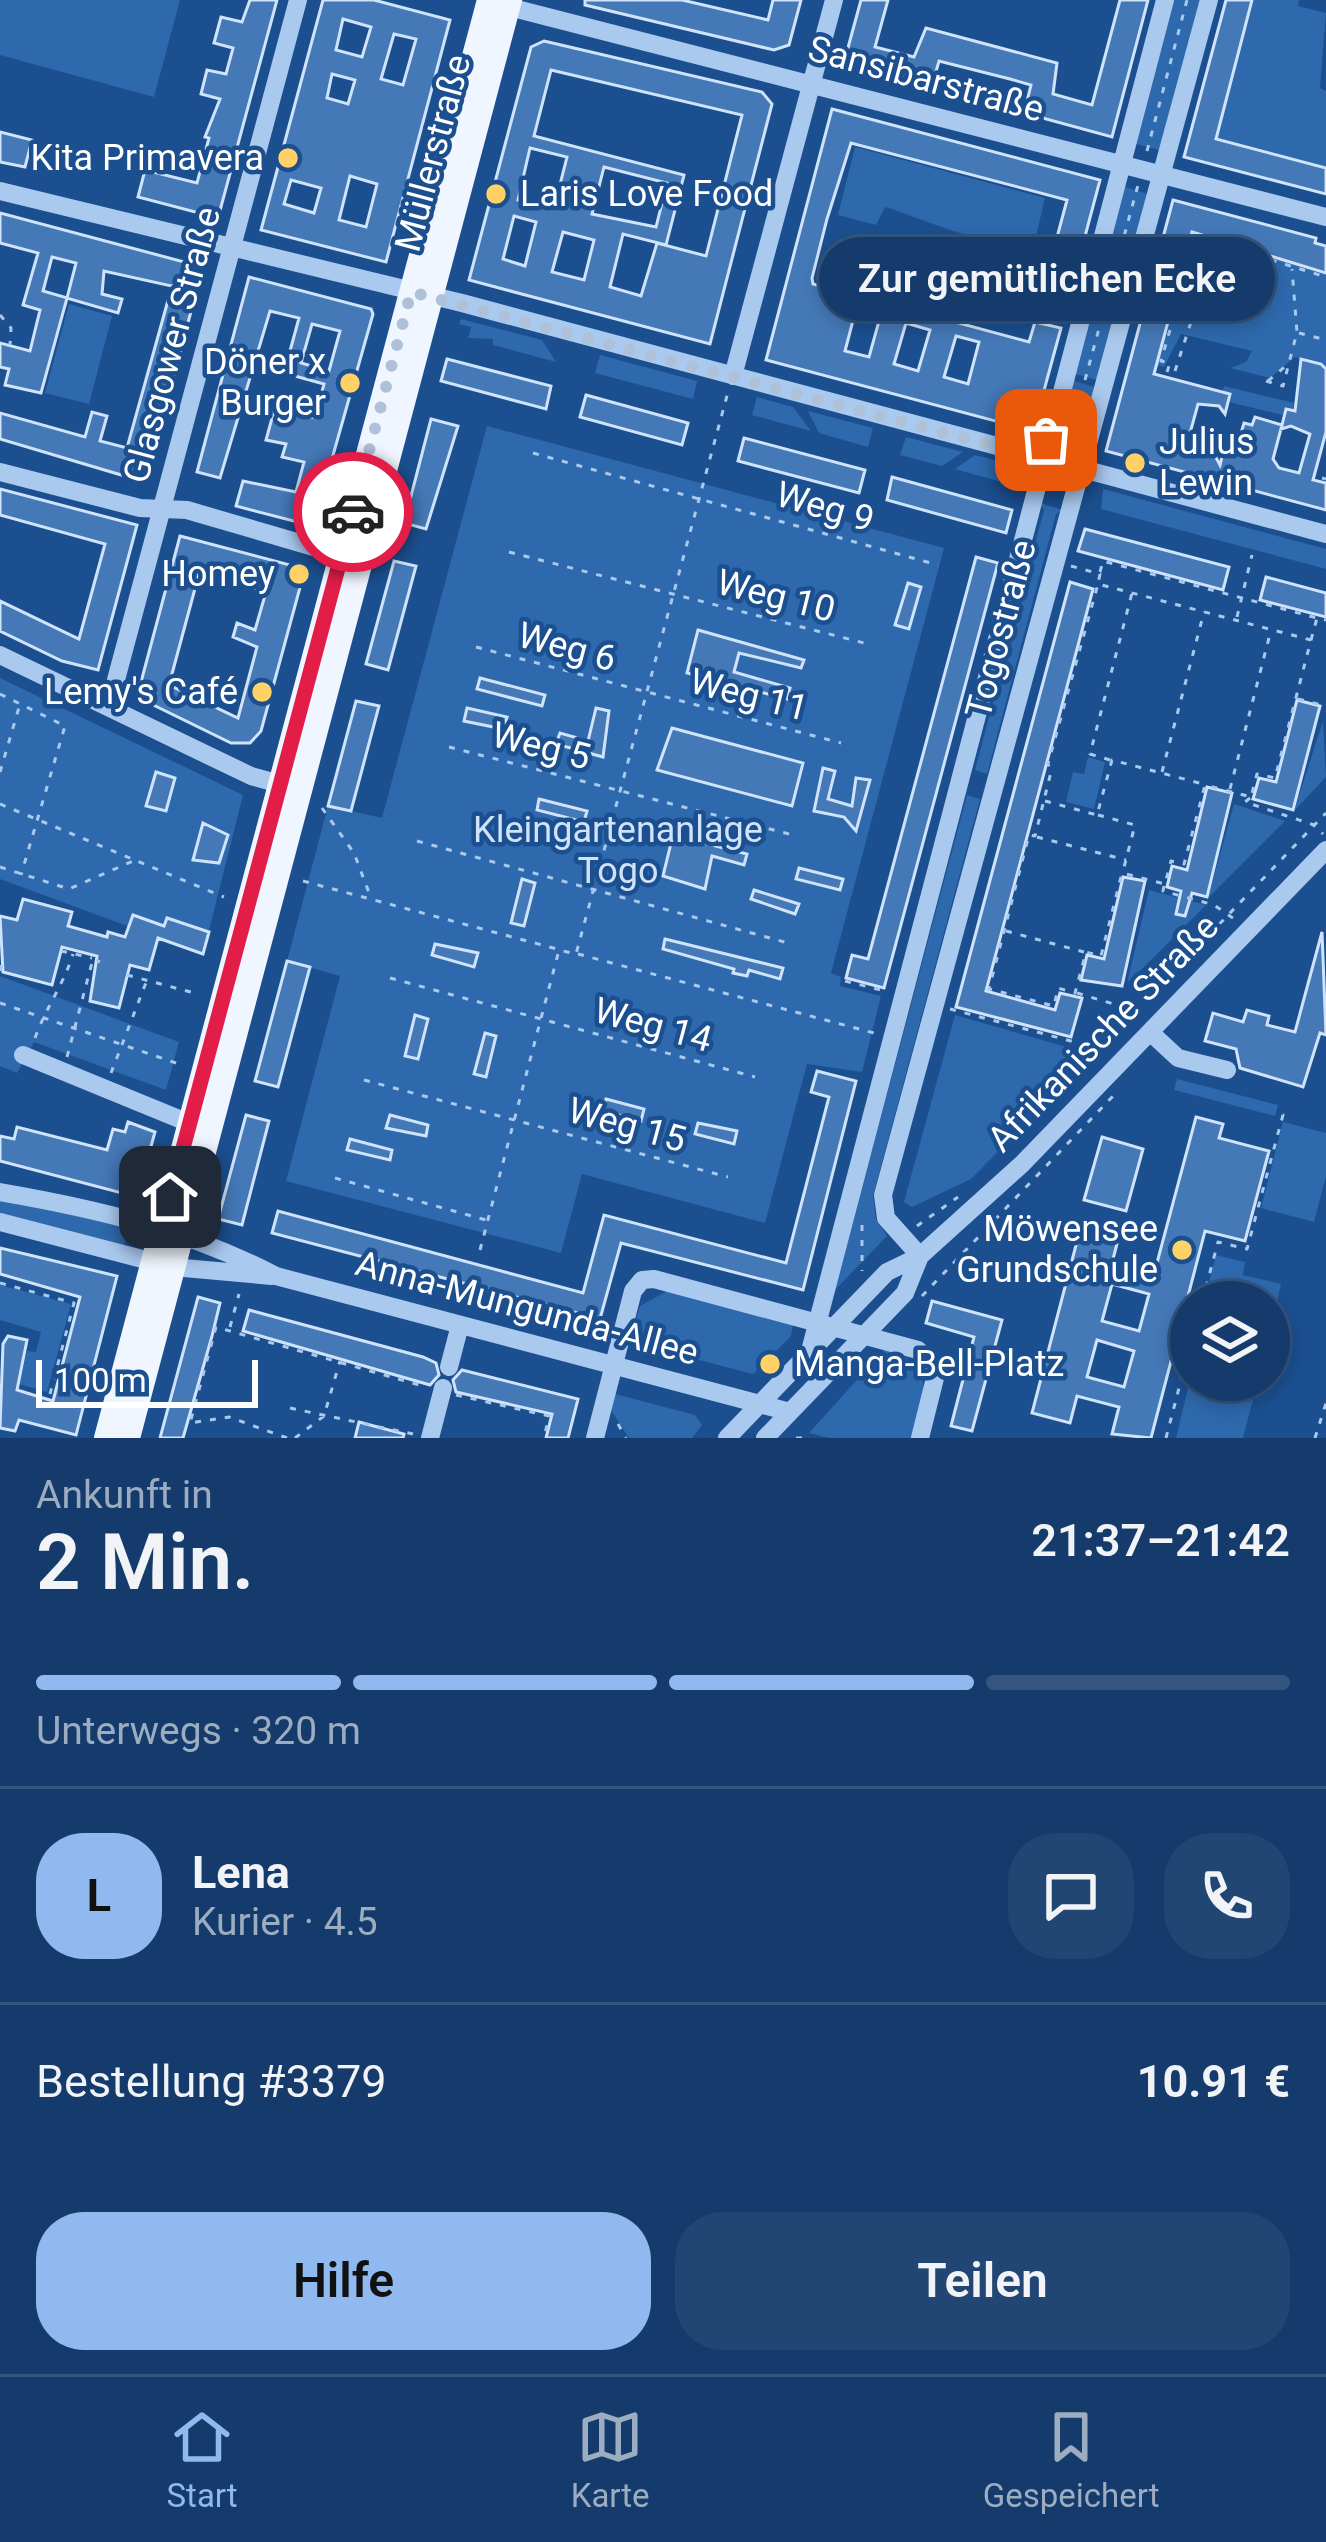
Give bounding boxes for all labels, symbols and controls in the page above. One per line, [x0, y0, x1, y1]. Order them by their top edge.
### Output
street label: Sansibarstraße [804, 27, 1048, 131]
street label: Müllerstraße [387, 50, 479, 256]
place label: Kita Primavera [30, 137, 264, 179]
marker: Kita Primavera [275, 145, 301, 171]
place label: Laris Love Food [520, 173, 773, 215]
marker: Laris Love Food [483, 181, 509, 207]
street label: Glasgower Straße [115, 202, 229, 488]
callout: Zur gemütlichen Ecke [818, 236, 1274, 320]
text: Zur gemütlichen Ecke [858, 256, 1236, 302]
place label: Döner x Burger [204, 341, 326, 424]
marker: Döner x Burger [337, 370, 363, 396]
pin [995, 389, 1097, 491]
icon: bag [1013, 407, 1079, 473]
place label: Julius Lewin [1159, 421, 1255, 504]
marker: Julius Lewin [1122, 450, 1148, 476]
courier [293, 452, 413, 572]
street label: Weg 9 [771, 473, 879, 541]
icon: car [320, 479, 386, 545]
street label: Togostraße [957, 535, 1045, 723]
place label: Homey [161, 553, 275, 595]
marker: Homey [286, 561, 312, 587]
street label: Weg 10 [713, 561, 839, 631]
street label: Weg 6 [513, 614, 621, 680]
street label: Weg 11 [686, 660, 812, 730]
place label: Lemy's Café [44, 671, 238, 713]
marker: Lemy's Café [249, 679, 275, 705]
street label: Weg 5 [487, 714, 595, 778]
park label: Kleingartenanlage Togo [473, 809, 763, 892]
street label: Afrikanische Straße [979, 906, 1227, 1160]
street label: Weg 14 [590, 989, 716, 1061]
street label: Weg 15 [564, 1089, 690, 1161]
pin [119, 1146, 221, 1248]
icon: home [137, 1164, 203, 1230]
place label: Möwensee Grundschule [956, 1208, 1158, 1291]
marker: Möwensee Grundschule [1169, 1237, 1195, 1263]
street label: Anna-Mungunda-Allee [351, 1242, 703, 1374]
map controls [1170, 1281, 1290, 1401]
button: layers [1170, 1281, 1290, 1401]
place label: Manga-Bell-Platz [794, 1343, 1064, 1385]
marker: Manga-Bell-Platz [757, 1351, 783, 1377]
scale bar [36, 1354, 258, 1407]
text: 100 m [54, 1361, 147, 1400]
text: Ankunft in [36, 1472, 213, 1518]
text: 21:37–21:42 [1031, 1514, 1290, 1567]
text: 2 Min. [36, 1517, 254, 1608]
text: Unterwegs · 320 m [36, 1708, 361, 1754]
button: chat [1008, 1833, 1134, 1959]
button: phone [1164, 1833, 1290, 1959]
text: Lena [192, 1846, 290, 1899]
text: L [87, 1869, 111, 1922]
text: Kurier · 4.5 [192, 1899, 378, 1945]
text: Bestellung #3379 [36, 2055, 387, 2108]
text: 10.91 € [1137, 2055, 1290, 2108]
button: Hilfe [36, 2212, 651, 2350]
button: Teilen [675, 2212, 1290, 2350]
tab: Start [167, 2404, 238, 2515]
tab: Karte [571, 2404, 650, 2515]
tab: Gespeichert [983, 2404, 1159, 2515]

